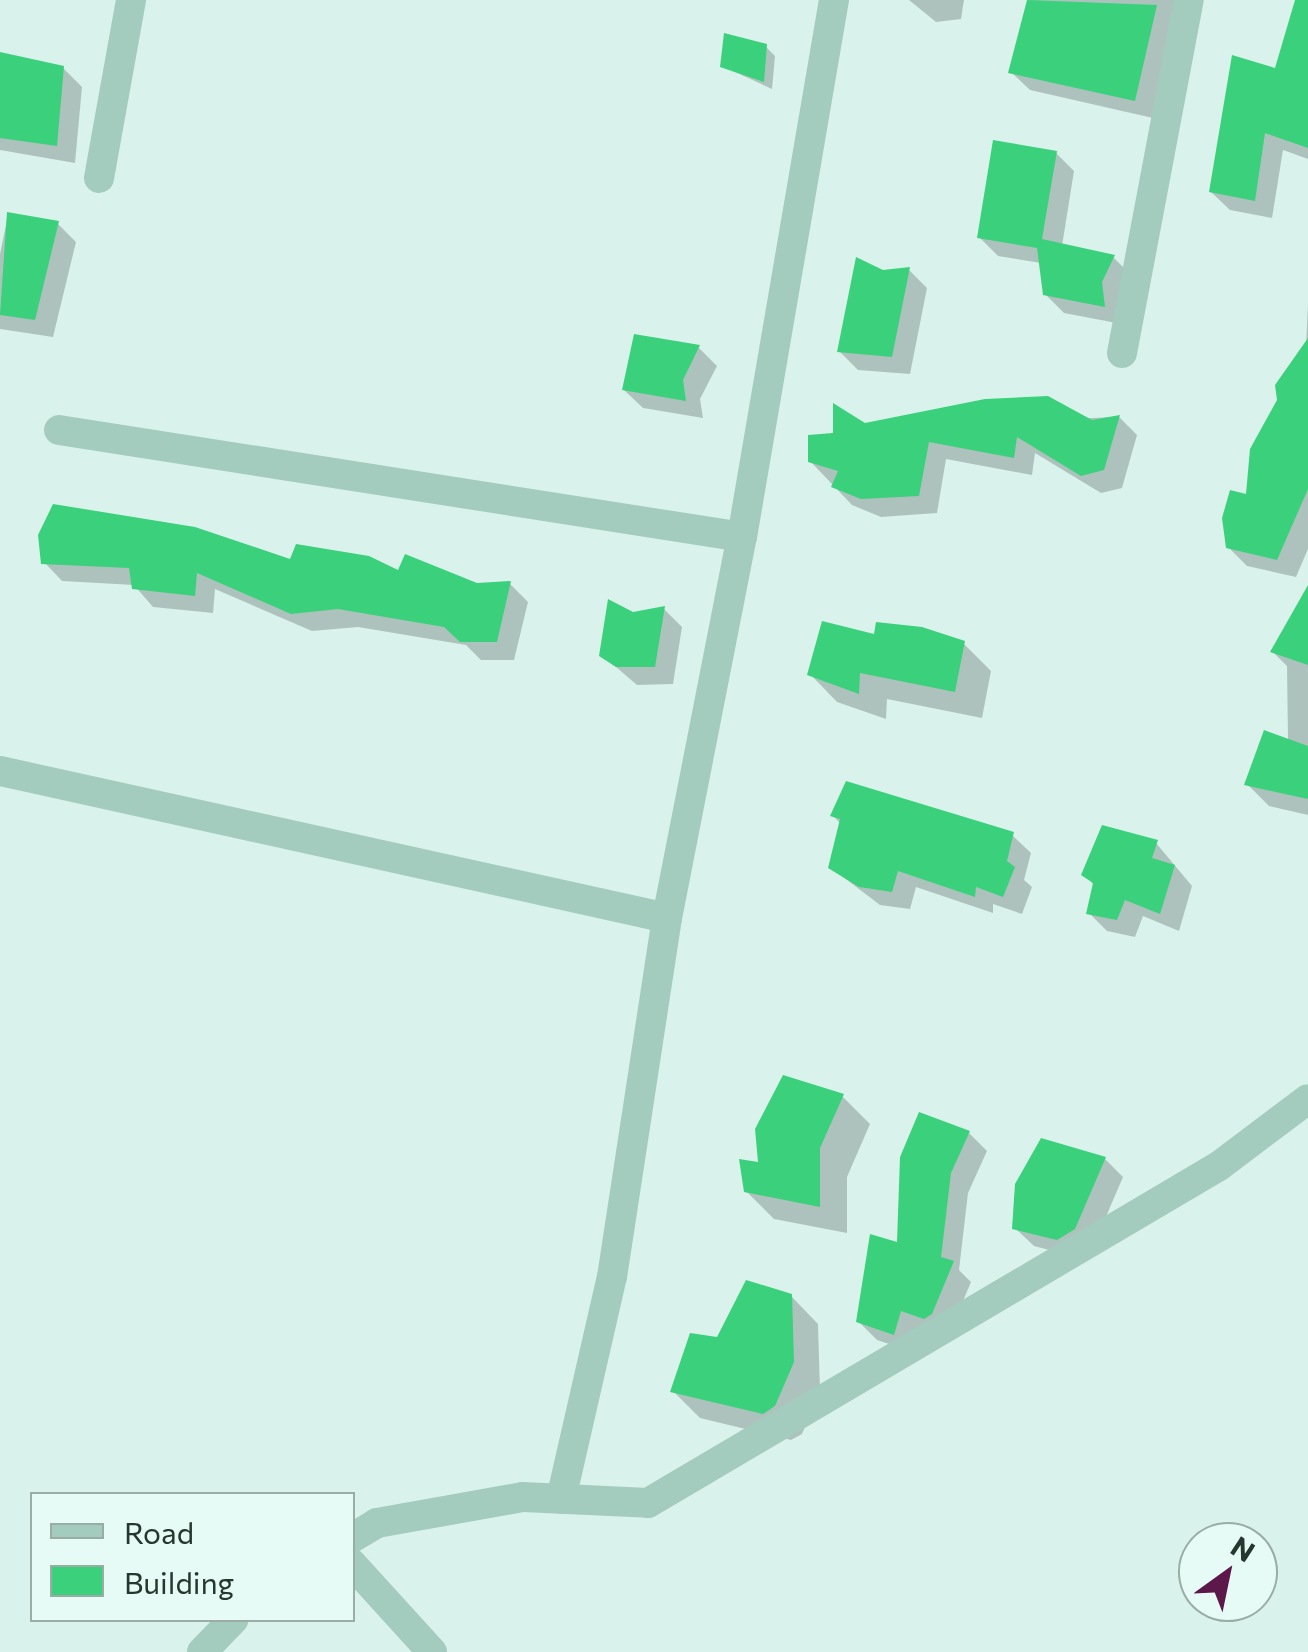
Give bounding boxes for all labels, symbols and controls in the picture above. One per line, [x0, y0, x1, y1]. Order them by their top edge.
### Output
legend [30, 1492, 355, 1622]
text: Road [124, 1513, 194, 1550]
north arrow [1178, 1522, 1278, 1622]
text: N [1225, 1529, 1261, 1568]
text: Building [124, 1563, 234, 1600]

